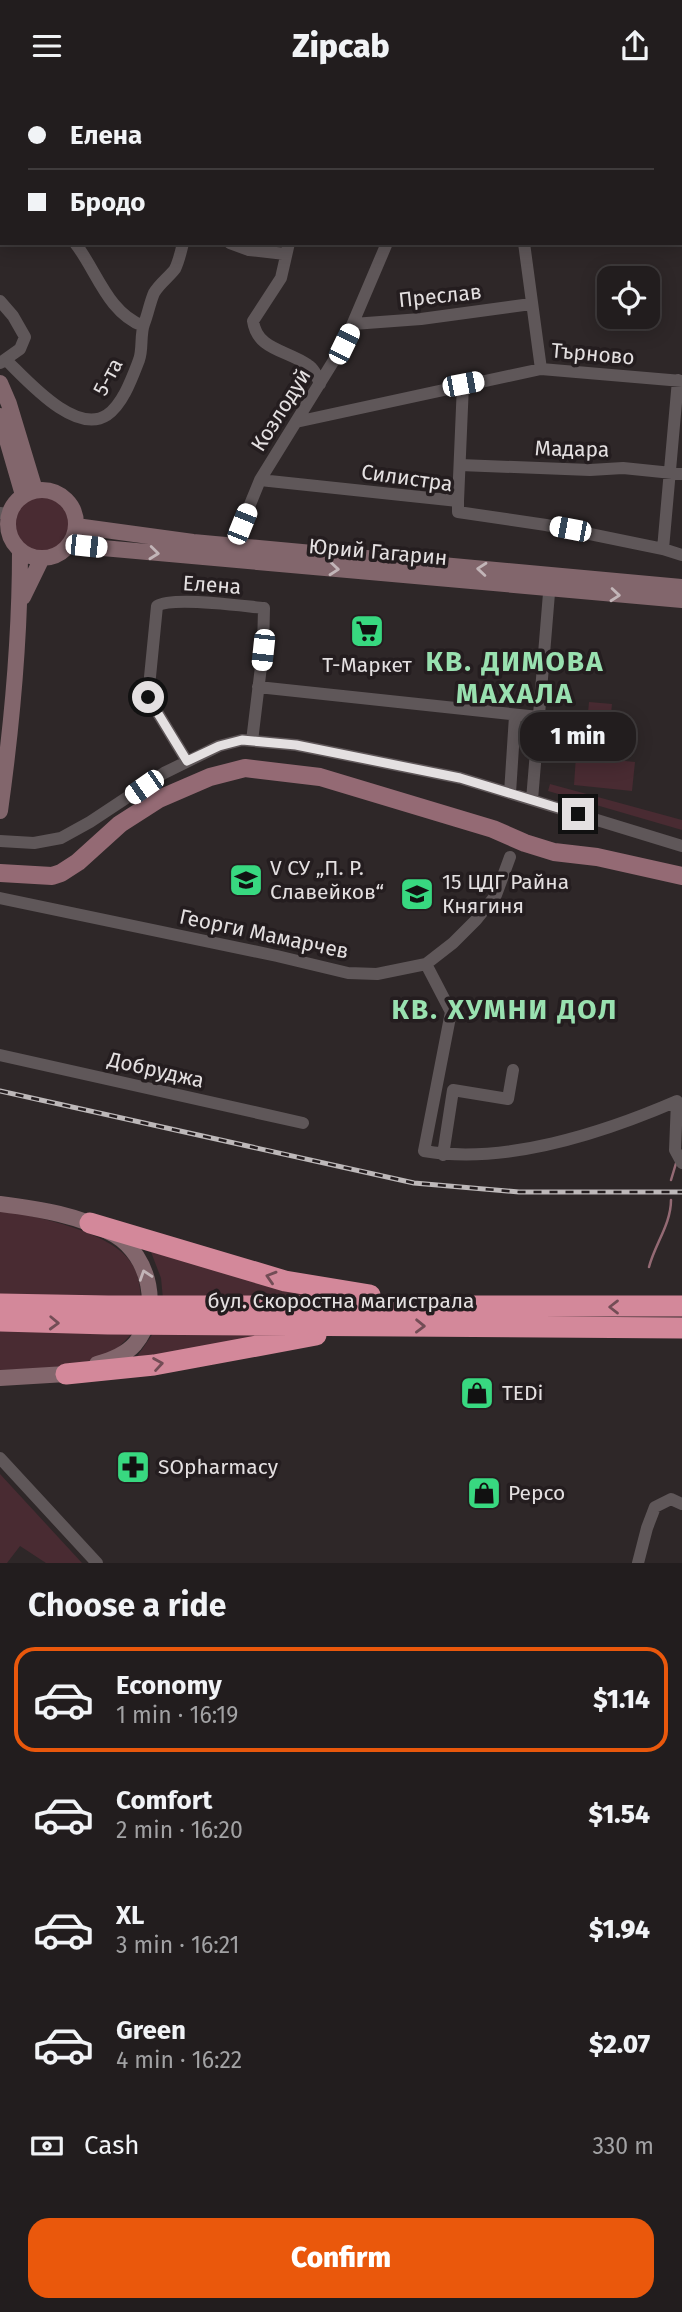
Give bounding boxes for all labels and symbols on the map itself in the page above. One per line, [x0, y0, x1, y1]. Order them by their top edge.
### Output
street label: Преслав [397, 279, 483, 313]
car [326, 321, 363, 367]
street label: Търново [550, 337, 636, 371]
street label: 5-та [87, 354, 129, 400]
street label: Козлодуй [245, 364, 317, 456]
car [441, 370, 486, 398]
street label: Мадара [534, 435, 610, 463]
street label: Силистра [360, 459, 454, 497]
car [225, 501, 260, 547]
car [548, 515, 593, 543]
car [65, 533, 108, 559]
street label: Юрий Гагарин [308, 533, 448, 571]
one-way arrow [149, 545, 160, 560]
one-way arrow [329, 561, 340, 576]
one-way arrow [476, 562, 487, 577]
street label: Елена [182, 570, 242, 600]
one-way arrow [610, 587, 621, 602]
supermarket icon: Т-Маркет [348, 612, 386, 650]
car [251, 628, 276, 672]
district label: КВ. ДИМОВА МАХАЛА [425, 645, 605, 710]
place label: Т-Маркет [322, 652, 412, 678]
route start [132, 681, 164, 713]
callout: 1 min [520, 713, 636, 761]
car [121, 766, 168, 808]
route end [562, 798, 594, 830]
place label: V СУ „П. Р. Славейков“ [270, 855, 384, 905]
school or university icon: V СУ „П. Р. Славейков“ [227, 861, 265, 899]
place label: 15 ЦДГ Райна Княгиня [442, 869, 569, 919]
school or university icon: 15 ЦДГ Райна Княгиня [398, 875, 436, 913]
street label: Георги Мамарчев [177, 903, 351, 965]
district label: КВ. ХУМНИ ДОЛ [392, 993, 618, 1026]
street label: Добруджа [105, 1046, 207, 1094]
one-way arrow [139, 1270, 153, 1282]
one-way arrow [265, 1270, 277, 1285]
street label: бул. Скоростна магистрала [208, 1288, 474, 1314]
one-way arrow [608, 1299, 619, 1315]
one-way arrow [49, 1315, 60, 1330]
one-way arrow [416, 1318, 426, 1334]
one-way arrow [152, 1357, 164, 1372]
shop icon: TEDi [458, 1374, 496, 1412]
place label: TEDi [502, 1380, 544, 1406]
pharmacy icon: SOpharmacy [114, 1448, 152, 1486]
place label: SOpharmacy [158, 1454, 279, 1480]
shop icon: Pepco [465, 1474, 503, 1512]
place label: Pepco [508, 1480, 565, 1506]

